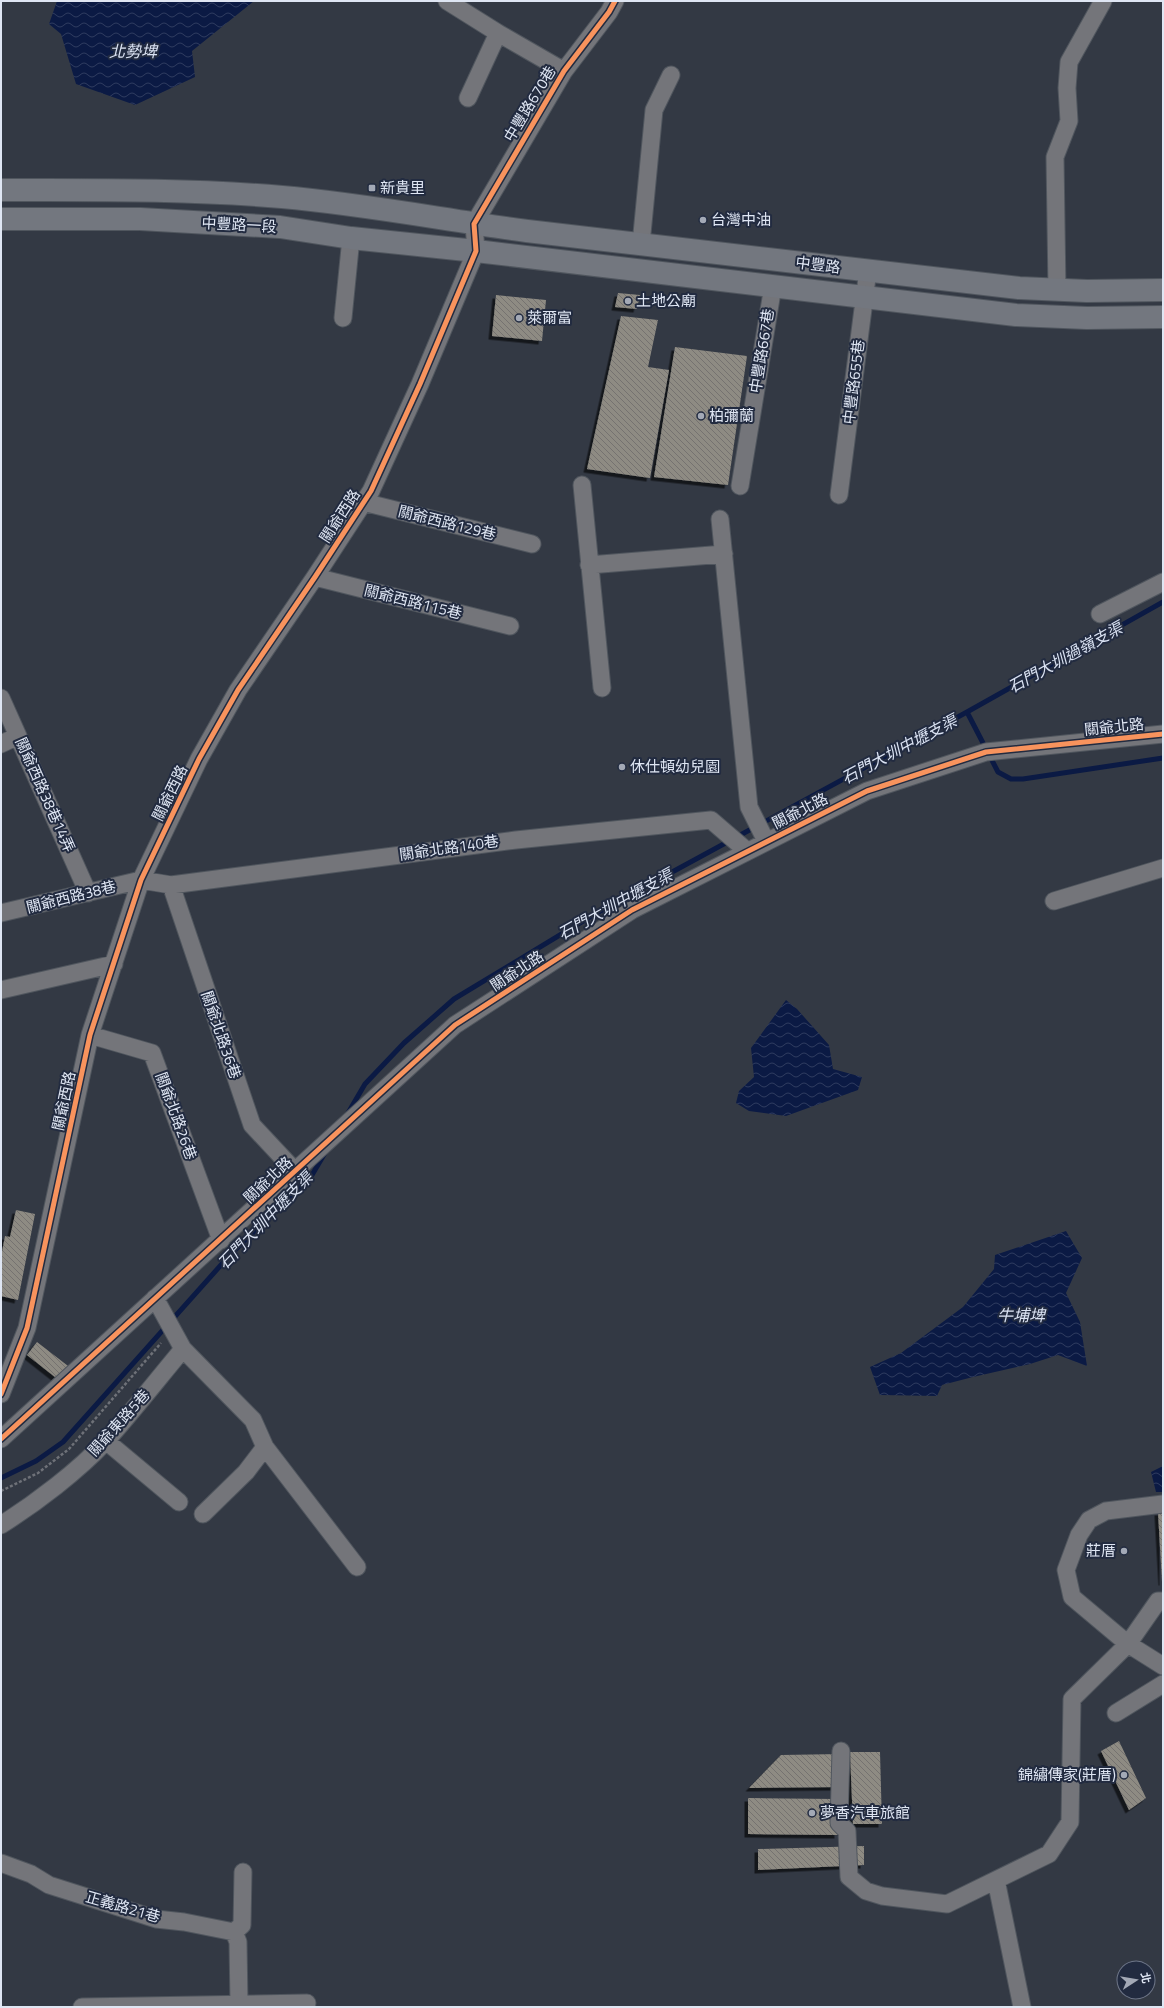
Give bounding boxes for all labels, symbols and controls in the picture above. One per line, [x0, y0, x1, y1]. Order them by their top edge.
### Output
water label: 北勢埤 [109, 39, 159, 63]
street label: 中豐路670巷 [498, 61, 561, 146]
place label: 新貴里 [380, 176, 425, 199]
marker: 新貴里 [367, 183, 377, 193]
place label: 台灣中油 [711, 208, 771, 231]
street label: 中豐路一段 [201, 211, 277, 238]
marker: 台灣中油 [698, 215, 708, 225]
street label: 中豐路 [794, 250, 842, 279]
place label: 土地公廟 [636, 289, 696, 312]
marker: 土地公廟 [623, 296, 633, 306]
place label: 萊爾富 [527, 306, 572, 329]
street label: 中豐路667巷 [743, 307, 780, 395]
marker: 萊爾富 [514, 313, 524, 323]
street label: 中豐路655巷 [837, 338, 870, 426]
place label: 柏彌蘭 [709, 404, 754, 427]
marker: 柏彌蘭 [696, 411, 706, 421]
street label: 關爺西路 [314, 484, 366, 547]
street label: 關爺西路129巷 [396, 499, 499, 546]
street label: 關爺西路115巷 [362, 578, 465, 625]
water label: 石門大圳過嶺支渠 [1003, 615, 1129, 699]
water label: 石門大圳中壢支渠 [837, 707, 963, 790]
street label: 關爺北路 [1083, 712, 1145, 741]
street label: 關爺西路38巷14弄 [10, 734, 81, 856]
place label: 休仕頓幼兒園 [630, 755, 720, 778]
street label: 關爺西路 [146, 761, 193, 825]
marker: 休仕頓幼兒園 [617, 762, 627, 772]
street label: 關爺北路 [768, 787, 832, 834]
street label: 關爺北路140巷 [398, 829, 500, 866]
water label: 石門大圳中壢支渠 [553, 862, 679, 946]
street label: 關爺西路38巷 [24, 874, 118, 919]
street label: 關爺北路 [485, 945, 548, 997]
street label: 關爺北路36巷 [196, 988, 247, 1082]
street label: 關爺西路 [46, 1069, 81, 1133]
street label: 關爺北路26巷 [150, 1069, 203, 1163]
street label: 關爺北路 [238, 1151, 297, 1209]
water label: 石門大圳中壢支渠 [212, 1164, 319, 1274]
water label: 牛埔埤 [997, 1303, 1047, 1327]
street label: 關爺東路5巷 [82, 1384, 155, 1461]
place label: 莊厝 [1086, 1539, 1116, 1562]
marker: 莊厝 [1119, 1546, 1129, 1556]
place label: 錦繡傳家(莊厝) [1018, 1763, 1116, 1786]
marker: 錦繡傳家(莊厝) [1119, 1770, 1129, 1780]
place label: 夢香汽車旅館 [820, 1801, 910, 1824]
marker: 夢香汽車旅館 [807, 1808, 817, 1818]
street label: 正義路21巷 [83, 1885, 163, 1928]
north arrow [1116, 1960, 1156, 2000]
text: 北 [1137, 1971, 1155, 1985]

